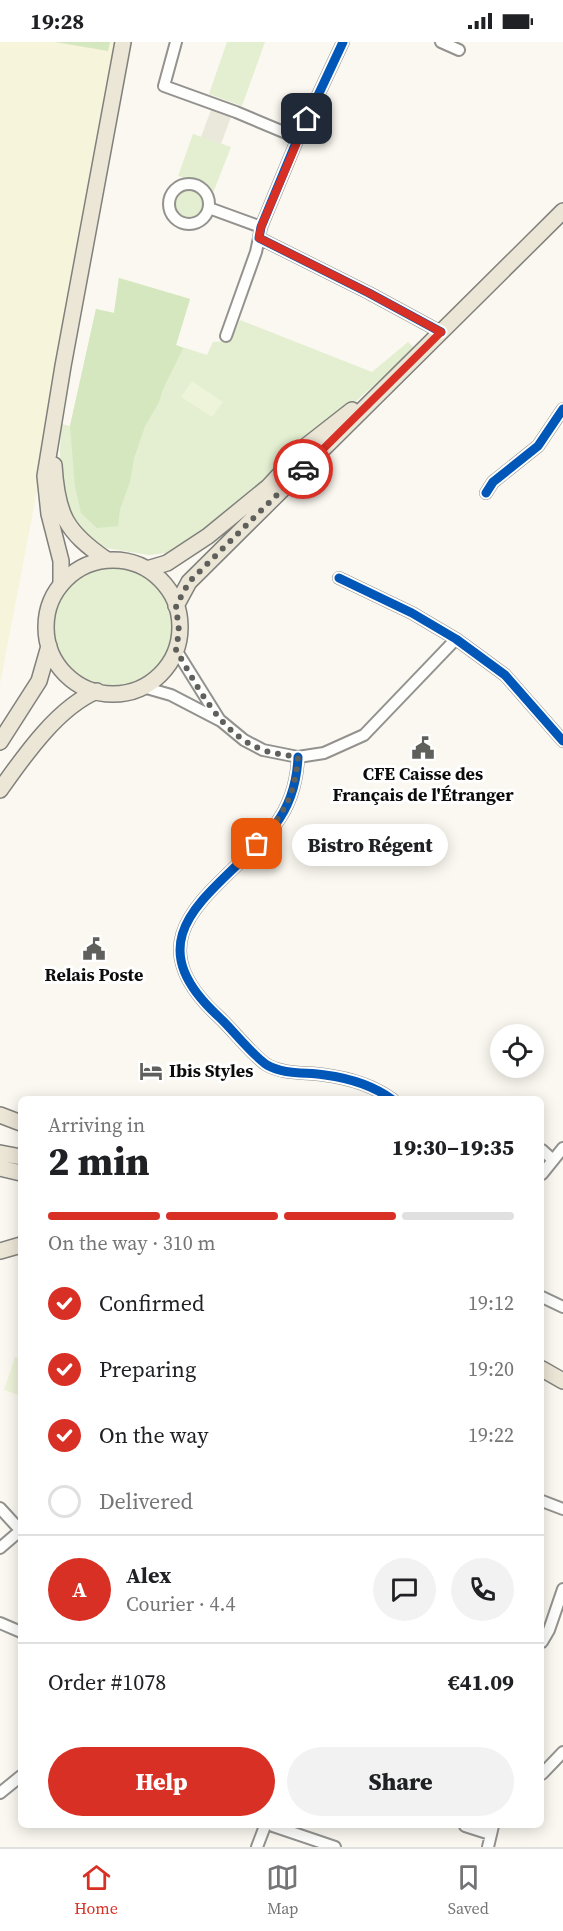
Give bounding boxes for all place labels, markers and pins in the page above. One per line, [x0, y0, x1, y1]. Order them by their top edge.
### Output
pin [281, 93, 332, 144]
public building icon: CFE Caisse des Français de l'Étranger [410, 735, 436, 761]
place label: CFE Caisse des Français de l'Étranger [332, 761, 514, 807]
pin [231, 818, 282, 869]
callout: Bistro Régent [293, 823, 449, 865]
public building icon: Relais Poste [81, 936, 107, 962]
place label: Relais Poste [45, 962, 143, 987]
hotel icon: Ibis Styles [138, 1058, 164, 1084]
place label: Ibis Styles [169, 1058, 253, 1083]

